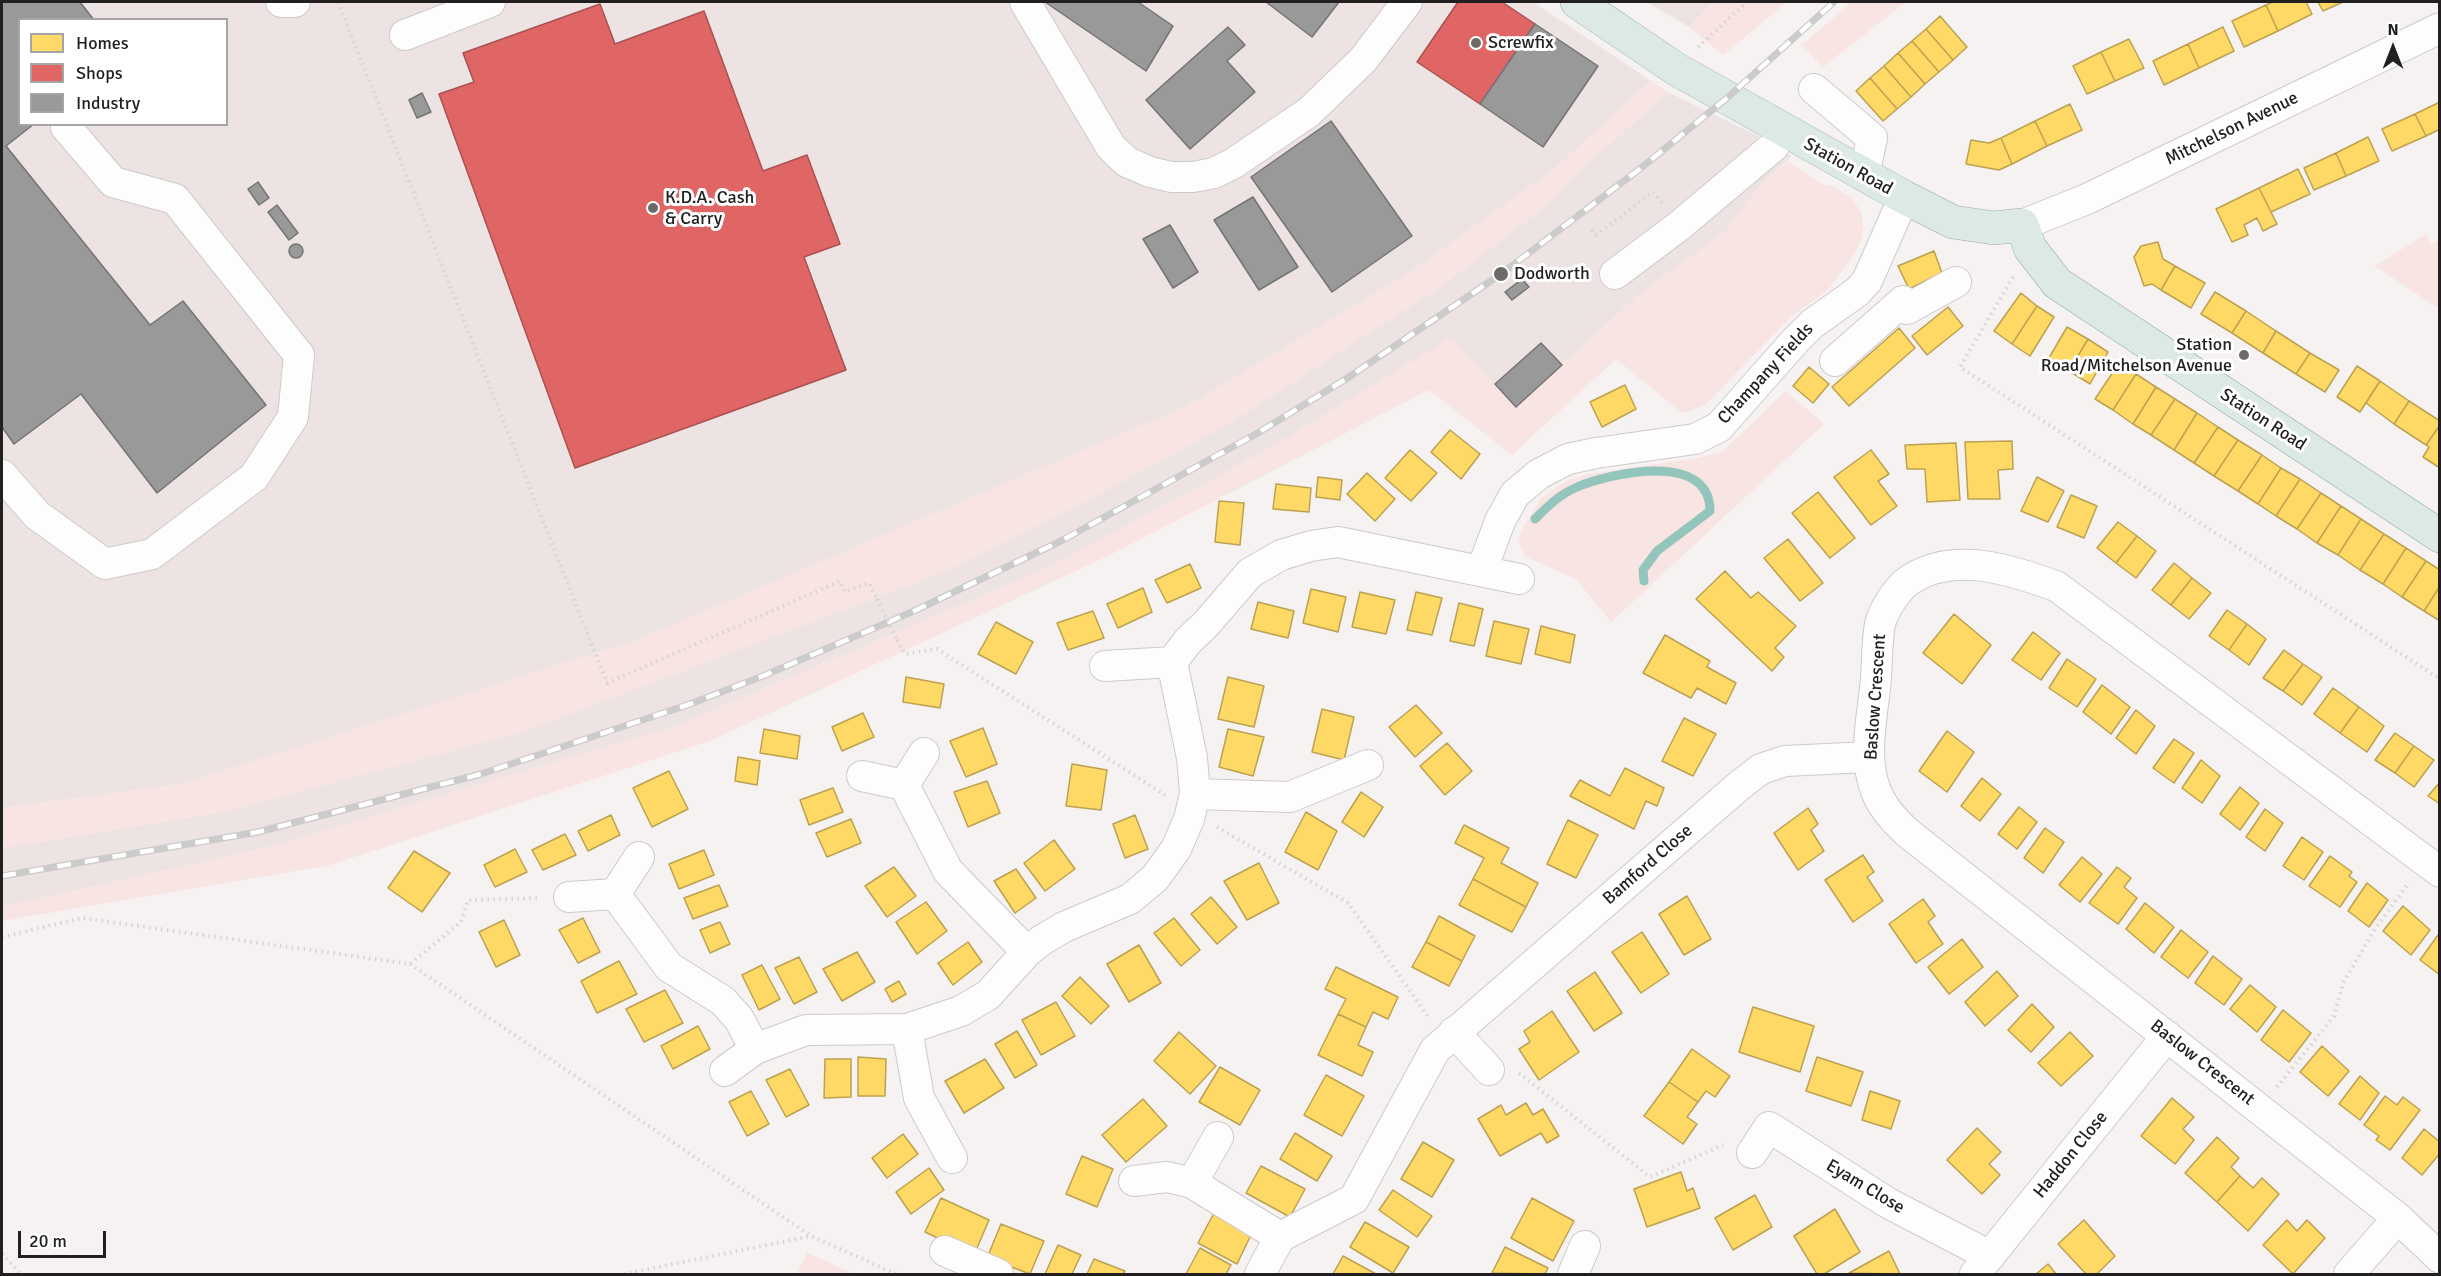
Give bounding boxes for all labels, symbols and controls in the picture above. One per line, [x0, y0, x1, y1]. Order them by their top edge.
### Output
legend [18, 18, 228, 126]
north arrow [2363, 18, 2423, 78]
text: N [2387, 20, 2399, 40]
text: Homes [76, 32, 129, 54]
place label: Screwfix [1488, 32, 1553, 54]
marker: Screwfix [1469, 36, 1483, 50]
text: Shops [76, 62, 123, 84]
street label: Mitchelson Avenue [2162, 87, 2302, 171]
text: Industry [76, 92, 140, 114]
street label: Station Road [1800, 134, 1896, 200]
place label: K.D.A. Cash & Carry [665, 187, 754, 230]
marker: K.D.A. Cash & Carry [646, 201, 660, 215]
place label: Dodworth [1514, 263, 1590, 285]
marker: Dodworth [1492, 265, 1510, 283]
street label: Champany Fields [1714, 319, 1818, 429]
place label: Station Road/Mitchelson Avenue [2041, 334, 2232, 376]
marker: Station Road/Mitchelson Avenue [2237, 348, 2251, 362]
street label: Station Road [2216, 384, 2310, 456]
street label: Baslow Crescent [1861, 633, 1891, 761]
street label: Bamford Close [1599, 820, 1697, 910]
street label: Baslow Crescent [2145, 1015, 2259, 1111]
street label: Haddon Close [2029, 1107, 2113, 1203]
street label: Eyam Close [1822, 1155, 1908, 1219]
scale bar [21, 1219, 110, 1257]
text: 20 m [29, 1230, 67, 1252]

